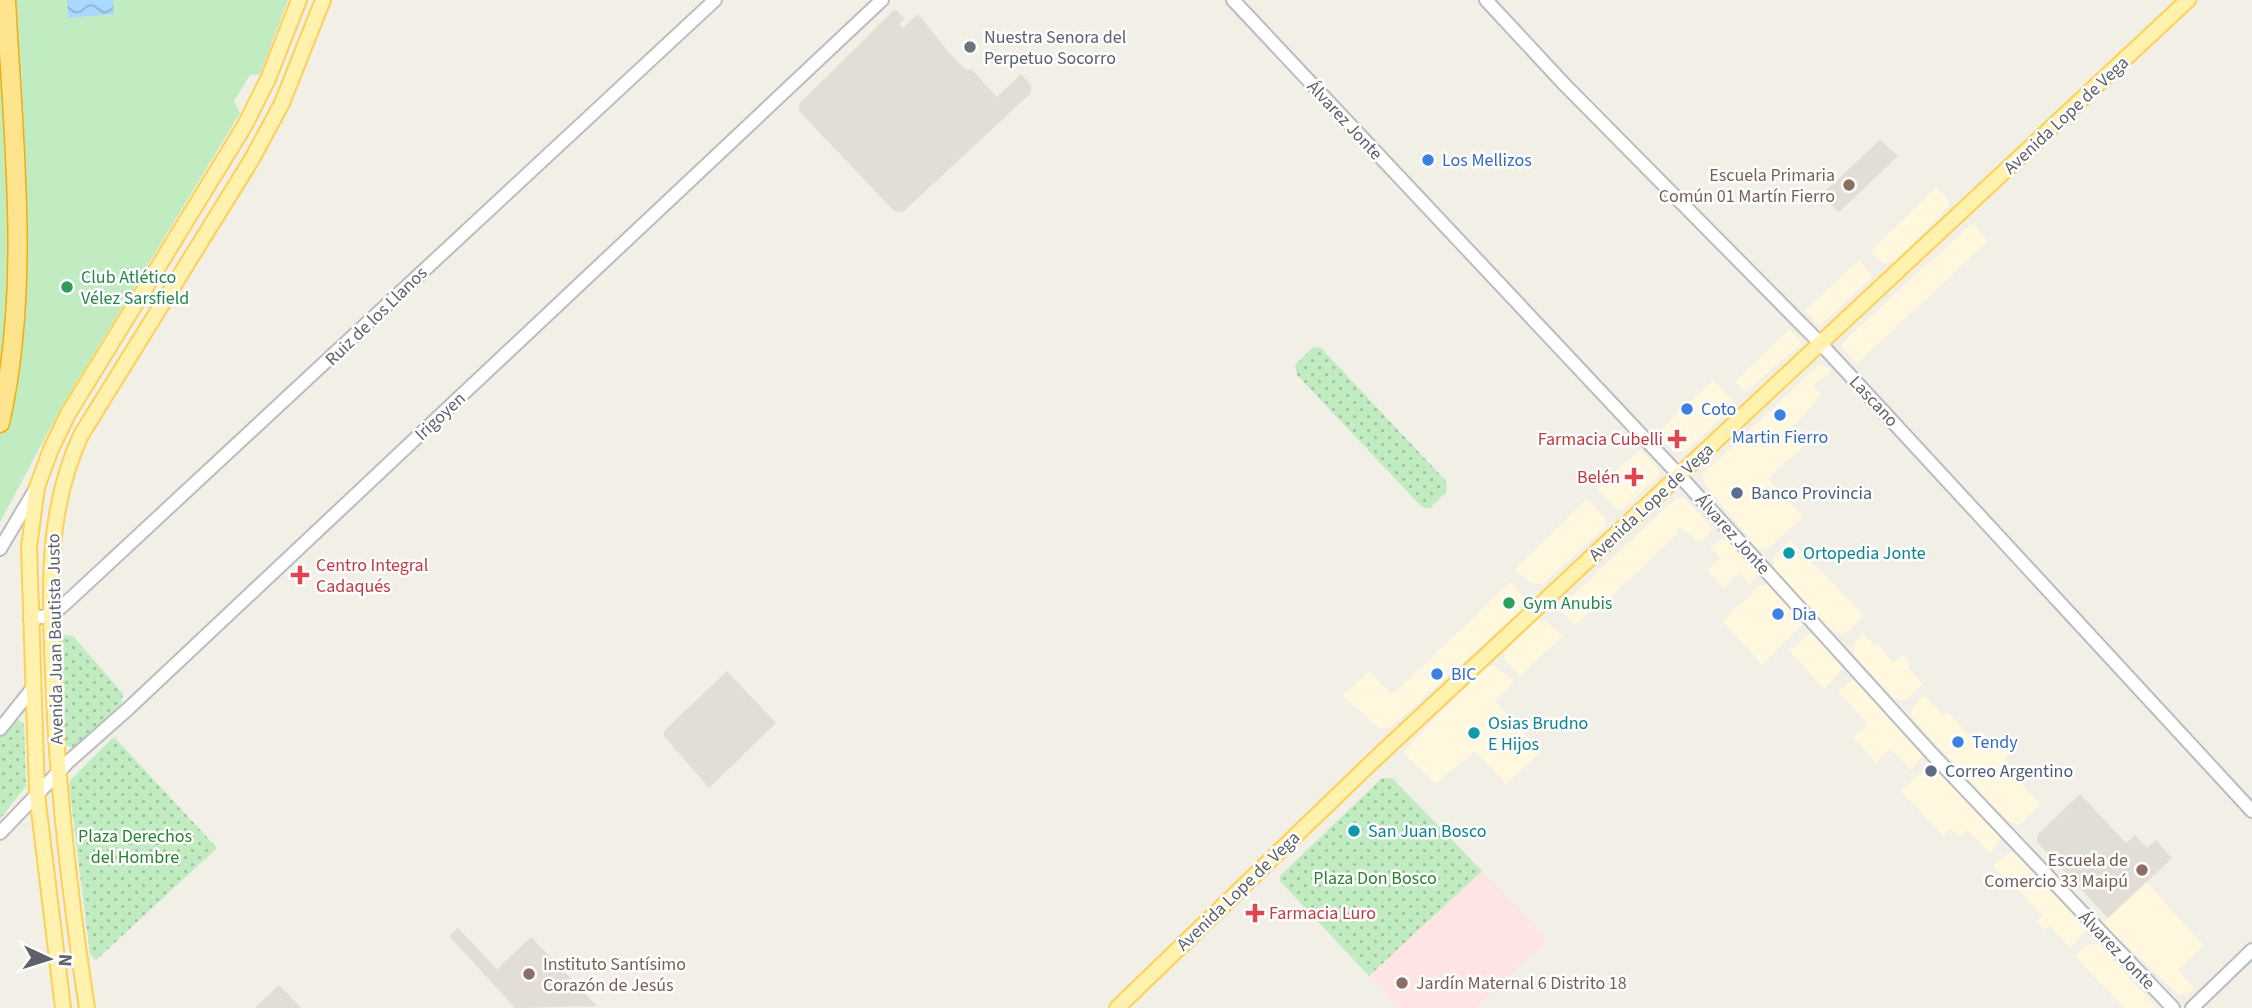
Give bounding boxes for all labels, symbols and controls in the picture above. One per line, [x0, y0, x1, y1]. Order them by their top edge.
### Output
place label: Nuestra Senora del Perpetuo Socorro [984, 25, 1126, 71]
marker: Nuestra Senora del Perpetuo Socorro [962, 39, 978, 55]
street label: Avenida Lope de Vega [1998, 51, 2134, 180]
street label: Álvarez Jonte [1301, 75, 1388, 166]
place label: Los Mellizos [1442, 148, 1532, 173]
marker: Los Mellizos [1420, 152, 1436, 168]
place label: Escuela Primaria Común 01 Martín Fierro [1659, 163, 1835, 209]
marker: Escuela Primaria Común 01 Martín Fierro [1841, 177, 1857, 193]
street label: Ruiz de los Llanos [320, 261, 433, 372]
place label: Club Atlético Vélez Sarsfield [81, 265, 189, 311]
marker: Club Atlético Vélez Sarsfield [59, 279, 75, 295]
street label: Lascano [1843, 370, 1904, 433]
street label: Irigoyen [409, 386, 471, 446]
place label: Coto [1701, 397, 1736, 422]
marker: Coto [1679, 401, 1695, 417]
marker: Martin Fierro [1772, 407, 1788, 423]
place label: Martin Fierro [1732, 425, 1828, 450]
place label: Farmacia Cubelli [1538, 427, 1663, 452]
marker: Farmacia Cubelli [1669, 431, 1685, 447]
street label: Avenida Lope de Vega [1583, 438, 1719, 567]
place label: Belén [1577, 465, 1620, 490]
marker: Belén [1626, 469, 1642, 485]
place label: Banco Provincia [1751, 481, 1872, 506]
marker: Banco Provincia [1729, 485, 1745, 501]
street label: Álvarez Jonte [1690, 489, 1776, 580]
street label: Avenida Juan Bautista Justo [41, 533, 70, 745]
place label: Ortopedia Jonte [1803, 541, 1926, 566]
marker: Ortopedia Jonte [1781, 545, 1797, 561]
place label: Centro Integral Cadaqués [316, 553, 428, 599]
marker: Centro Integral Cadaqués [290, 565, 310, 585]
place label: Gym Anubis [1523, 591, 1612, 616]
marker: Gym Anubis [1501, 595, 1517, 611]
place label: Dia [1792, 602, 1817, 627]
marker: Dia [1770, 606, 1786, 622]
place label: BIC [1451, 662, 1477, 687]
marker: BIC [1429, 666, 1445, 682]
place label: Osias Brudno E Hijos [1488, 711, 1588, 757]
marker: Osias Brudno E Hijos [1466, 725, 1482, 741]
place label: Tendy [1972, 730, 2018, 755]
marker: Tendy [1950, 734, 1966, 750]
place label: Correo Argentino [1945, 759, 2073, 784]
marker: Correo Argentino [1923, 763, 1939, 779]
place label: San Juan Bosco [1368, 819, 1487, 844]
marker: San Juan Bosco [1346, 823, 1362, 839]
park label: Plaza Derechos del Hombre [78, 824, 192, 870]
street label: Avenida Lope de Vega [1171, 826, 1306, 957]
place label: Escuela de Comercio 33 Maipú [1984, 848, 2128, 894]
marker: Escuela de Comercio 33 Maipú [2134, 862, 2150, 878]
park label: Plaza Don Bosco [1313, 866, 1437, 891]
place label: Farmacia Luro [1269, 901, 1376, 926]
marker: Farmacia Luro [1247, 905, 1263, 921]
street label: Álvarez Jonte [2073, 905, 2161, 995]
north arrow [14, 924, 84, 994]
place label: Instituto Santísimo Corazón de Jesús [543, 952, 686, 998]
text: N [51, 953, 78, 967]
marker: Instituto Santísimo Corazón de Jesús [521, 966, 537, 982]
place label: Jardín Maternal 6 Distrito 18 [1416, 971, 1627, 996]
marker: Jardín Maternal 6 Distrito 18 [1394, 975, 1410, 991]

